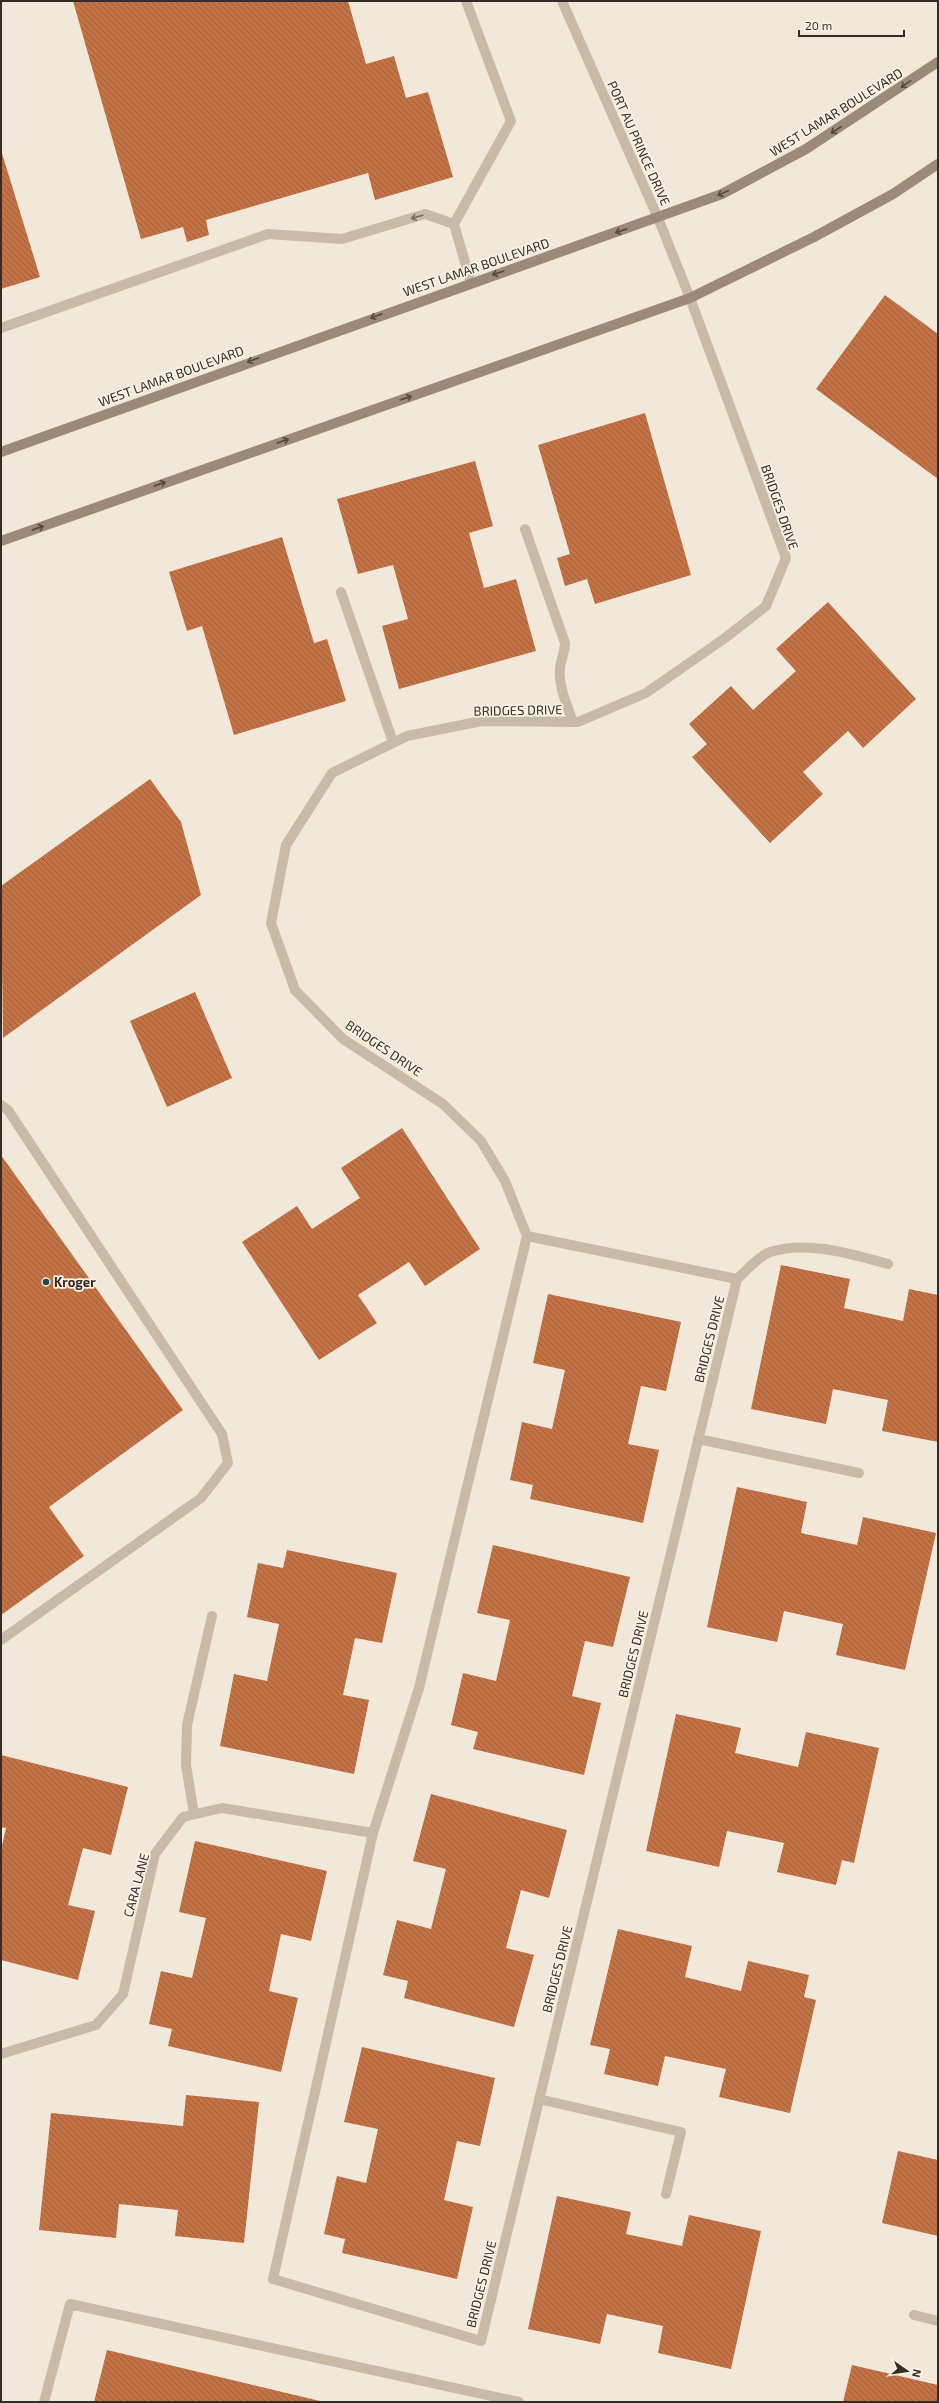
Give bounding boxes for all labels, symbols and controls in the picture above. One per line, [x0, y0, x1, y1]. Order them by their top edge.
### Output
scale bar [799, 12, 904, 38]
text: 20 m [805, 18, 832, 32]
street label: WEST LAMAR BOULEVARD [767, 64, 905, 160]
street label: PORT AU PRINCE DRIVE [604, 78, 674, 208]
one-way arrow [901, 80, 912, 88]
one-way arrow [831, 126, 842, 134]
one-way arrow [717, 190, 729, 197]
one-way arrow [411, 214, 424, 221]
one-way arrow [616, 227, 628, 235]
street label: WEST LAMAR BOULEVARD [401, 234, 551, 300]
one-way arrow [492, 270, 505, 277]
one-way arrow [370, 313, 382, 321]
street label: WEST LAMAR BOULEVARD [96, 342, 246, 410]
one-way arrow [247, 357, 260, 364]
one-way arrow [399, 394, 412, 401]
one-way arrow [277, 437, 289, 445]
street label: BRIDGES DRIVE [758, 462, 802, 552]
one-way arrow [154, 480, 166, 488]
one-way arrow [31, 523, 43, 531]
street label: BRIDGES DRIVE [473, 701, 563, 719]
street label: BRIDGES DRIVE [343, 1016, 425, 1080]
place label: Kroger [54, 1274, 96, 1290]
marker: Kroger [41, 1277, 51, 1287]
street label: BRIDGES DRIVE [690, 1294, 728, 1384]
street label: BRIDGES DRIVE [614, 1609, 652, 1699]
street label: CARA LANE [120, 1851, 152, 1919]
street label: BRIDGES DRIVE [538, 1924, 576, 2014]
street label: BRIDGES DRIVE [462, 2239, 500, 2329]
north arrow [887, 2351, 927, 2391]
text: N [910, 2368, 924, 2379]

